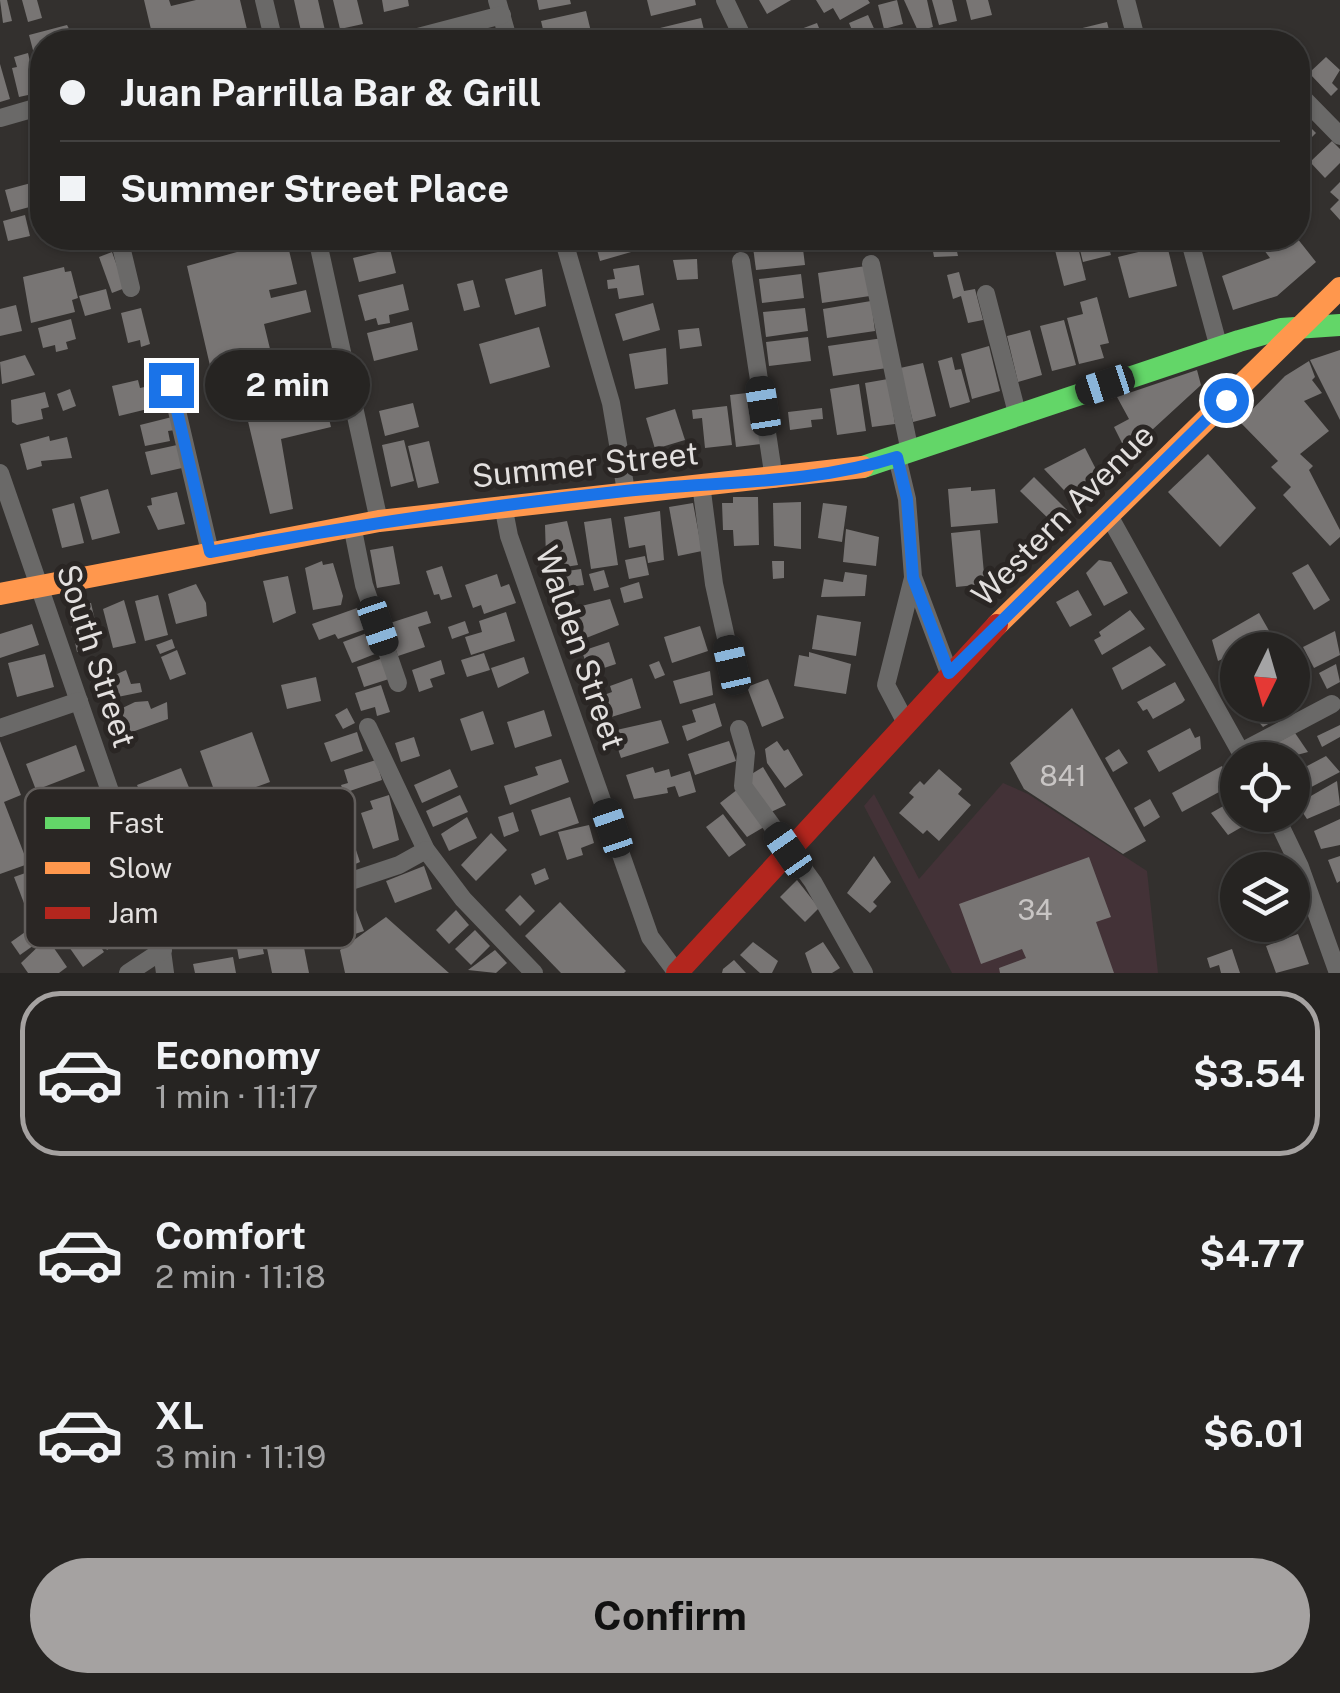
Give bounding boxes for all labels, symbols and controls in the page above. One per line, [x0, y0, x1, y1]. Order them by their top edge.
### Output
text: Juan Parrilla Bar & Grill [120, 70, 542, 115]
text: Summer Street Place [120, 166, 509, 211]
callout: 2 min [206, 350, 371, 420]
car [1072, 361, 1138, 409]
route end [149, 363, 194, 408]
text: 2 min [246, 366, 329, 403]
car [743, 374, 783, 438]
route start [1204, 378, 1249, 423]
street label: Western Avenue [964, 416, 1161, 613]
street label: Summer Street [470, 434, 700, 495]
street label: Walden Street [528, 541, 633, 754]
street label: South Street [49, 560, 143, 752]
car [354, 593, 402, 659]
car [711, 632, 753, 698]
north arrow [1220, 632, 1310, 722]
map controls [1220, 632, 1310, 942]
button: locate [1220, 742, 1310, 832]
house number: 841 [1039, 759, 1087, 792]
legend [25, 788, 355, 948]
car [588, 795, 636, 861]
text: Fast [108, 806, 164, 839]
car [759, 817, 817, 883]
text: Slow [108, 851, 172, 884]
button: layers [1220, 852, 1310, 942]
house number: 34 [1017, 893, 1053, 926]
text: Jam [108, 896, 159, 929]
icon: car [35, 1029, 125, 1119]
text: Economy [155, 1033, 321, 1078]
text: $3.54 [1193, 1051, 1305, 1096]
text: 1 min · 11:17 [155, 1078, 318, 1115]
icon: car [35, 1209, 125, 1299]
text: Comfort [155, 1213, 306, 1258]
text: $4.77 [1199, 1231, 1305, 1276]
text: 2 min · 11:18 [155, 1258, 326, 1295]
icon: car [35, 1389, 125, 1479]
text: XL [155, 1393, 204, 1438]
text: $6.01 [1203, 1411, 1305, 1456]
text: 3 min · 11:19 [155, 1438, 326, 1475]
button: Confirm [30, 1558, 1310, 1673]

